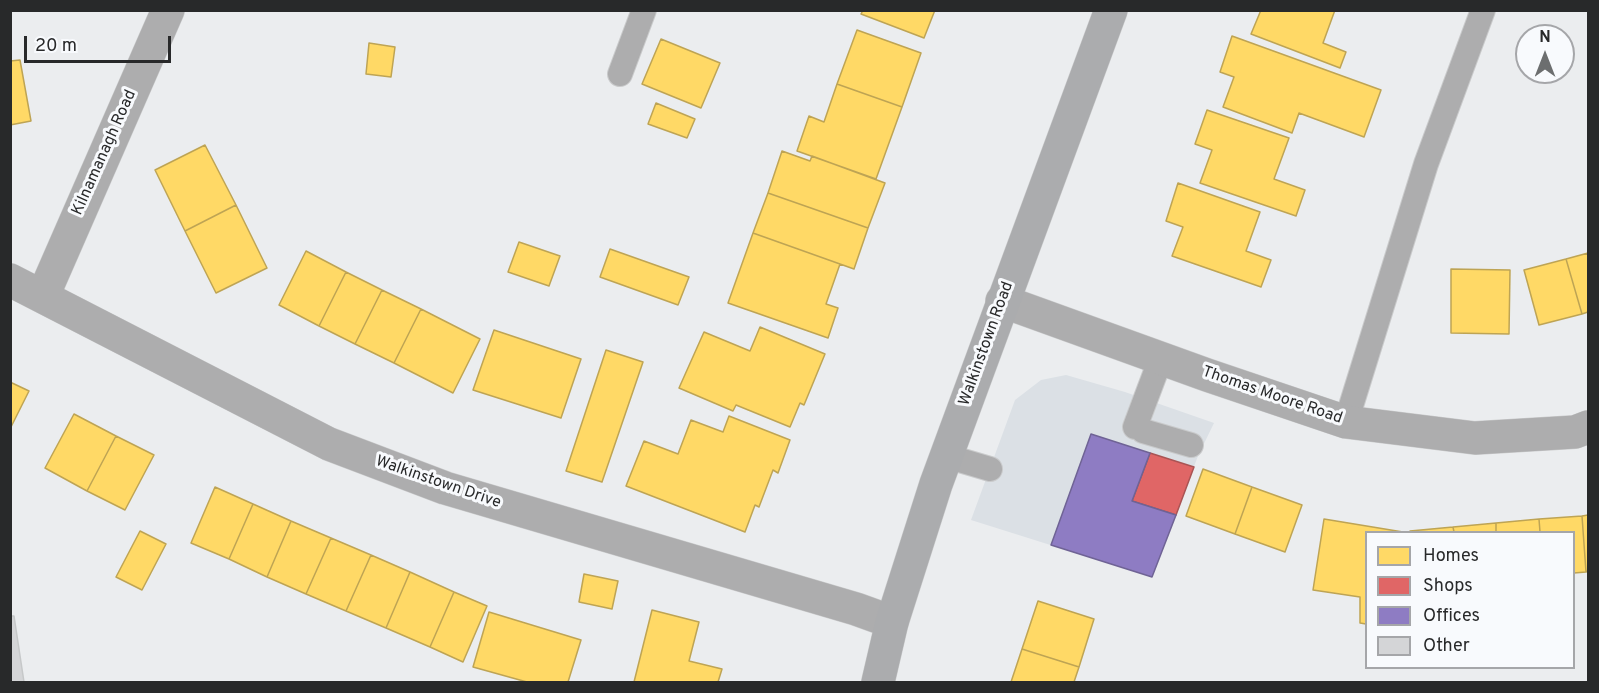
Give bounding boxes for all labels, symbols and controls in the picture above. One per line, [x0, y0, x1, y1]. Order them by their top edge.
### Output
scale bar [27, 24, 174, 62]
north arrow [1515, 24, 1575, 84]
text: N [1539, 28, 1551, 48]
text: 20 m [35, 35, 77, 58]
street label: Kilnamanagh Road [69, 87, 141, 219]
street label: Walkinstown Road [956, 279, 1018, 409]
street label: Thomas Moore Road [1199, 363, 1345, 429]
street label: Walkinstown Drive [373, 453, 503, 513]
legend [1365, 531, 1575, 669]
text: Homes [1423, 545, 1479, 568]
text: Shops [1423, 575, 1473, 598]
text: Offices [1423, 605, 1480, 628]
text: Other [1423, 635, 1470, 658]

